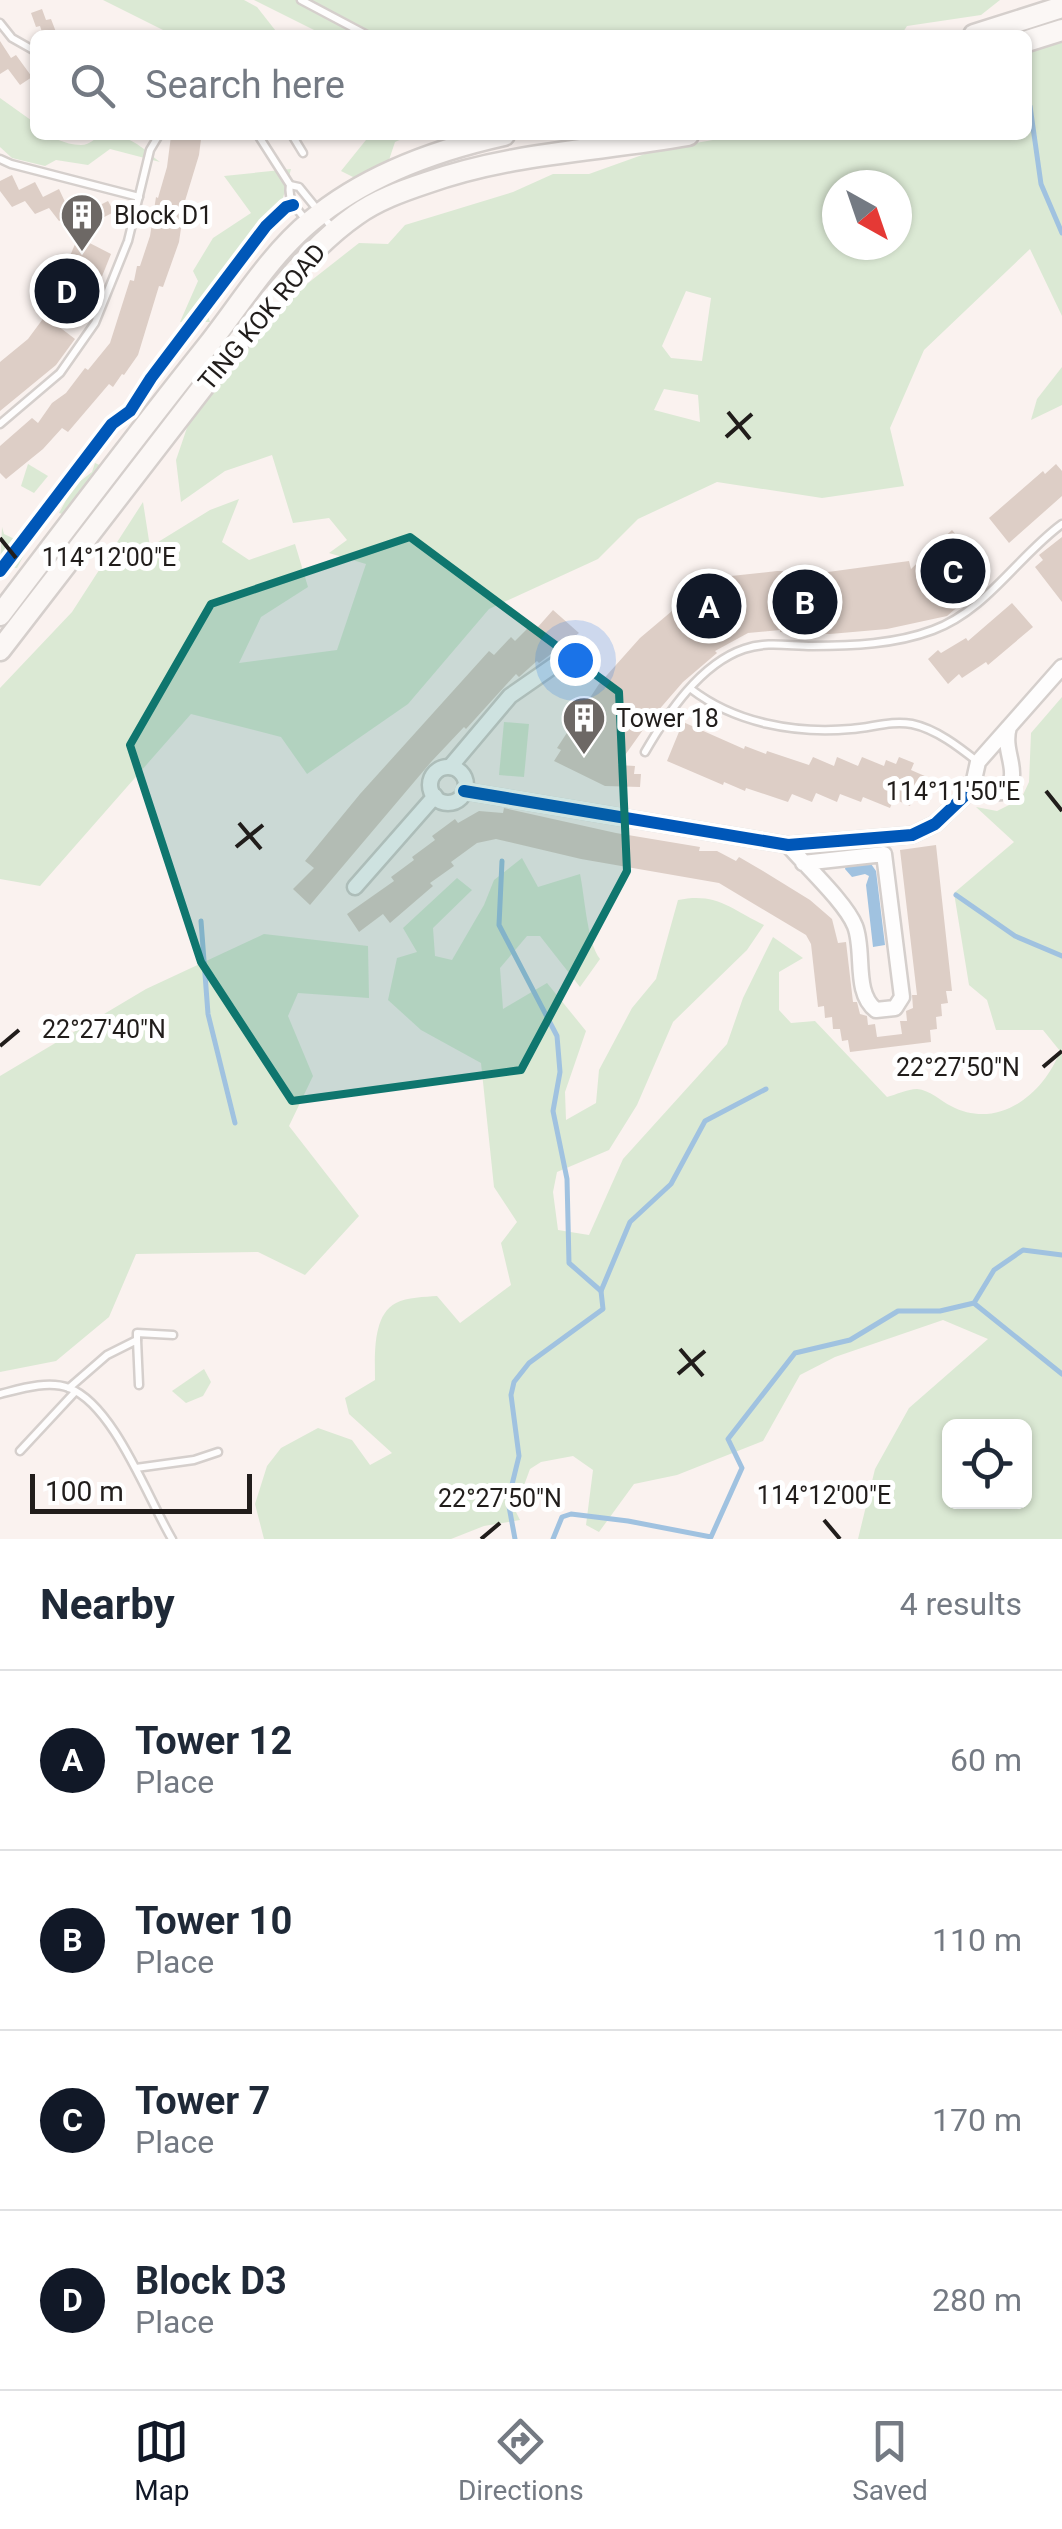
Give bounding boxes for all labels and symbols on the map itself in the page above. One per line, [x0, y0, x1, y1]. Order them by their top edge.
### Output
north arrow [822, 170, 912, 260]
building icon: Block D1 [59, 192, 105, 253]
place label: Block D1 [114, 201, 212, 230]
street label: TING KOK ROAD [192, 238, 332, 396]
pin: D [34, 254, 100, 328]
pin: C [920, 534, 986, 608]
text: 114°12'00"E [42, 543, 176, 572]
pin: B [772, 564, 838, 640]
pin: A [676, 568, 742, 644]
your location [550, 635, 601, 686]
building icon: Tower 18 [561, 695, 607, 756]
place label: Tower 18 [616, 704, 719, 733]
text: 114°11'50"E [886, 777, 1020, 806]
text: 22°27'40"N [42, 1015, 166, 1044]
text: 22°27'50"N [896, 1053, 1020, 1082]
scale bar [30, 1469, 252, 1514]
text: 114°12'00"E [757, 1481, 891, 1510]
text: 22°27'50"N [438, 1484, 562, 1513]

